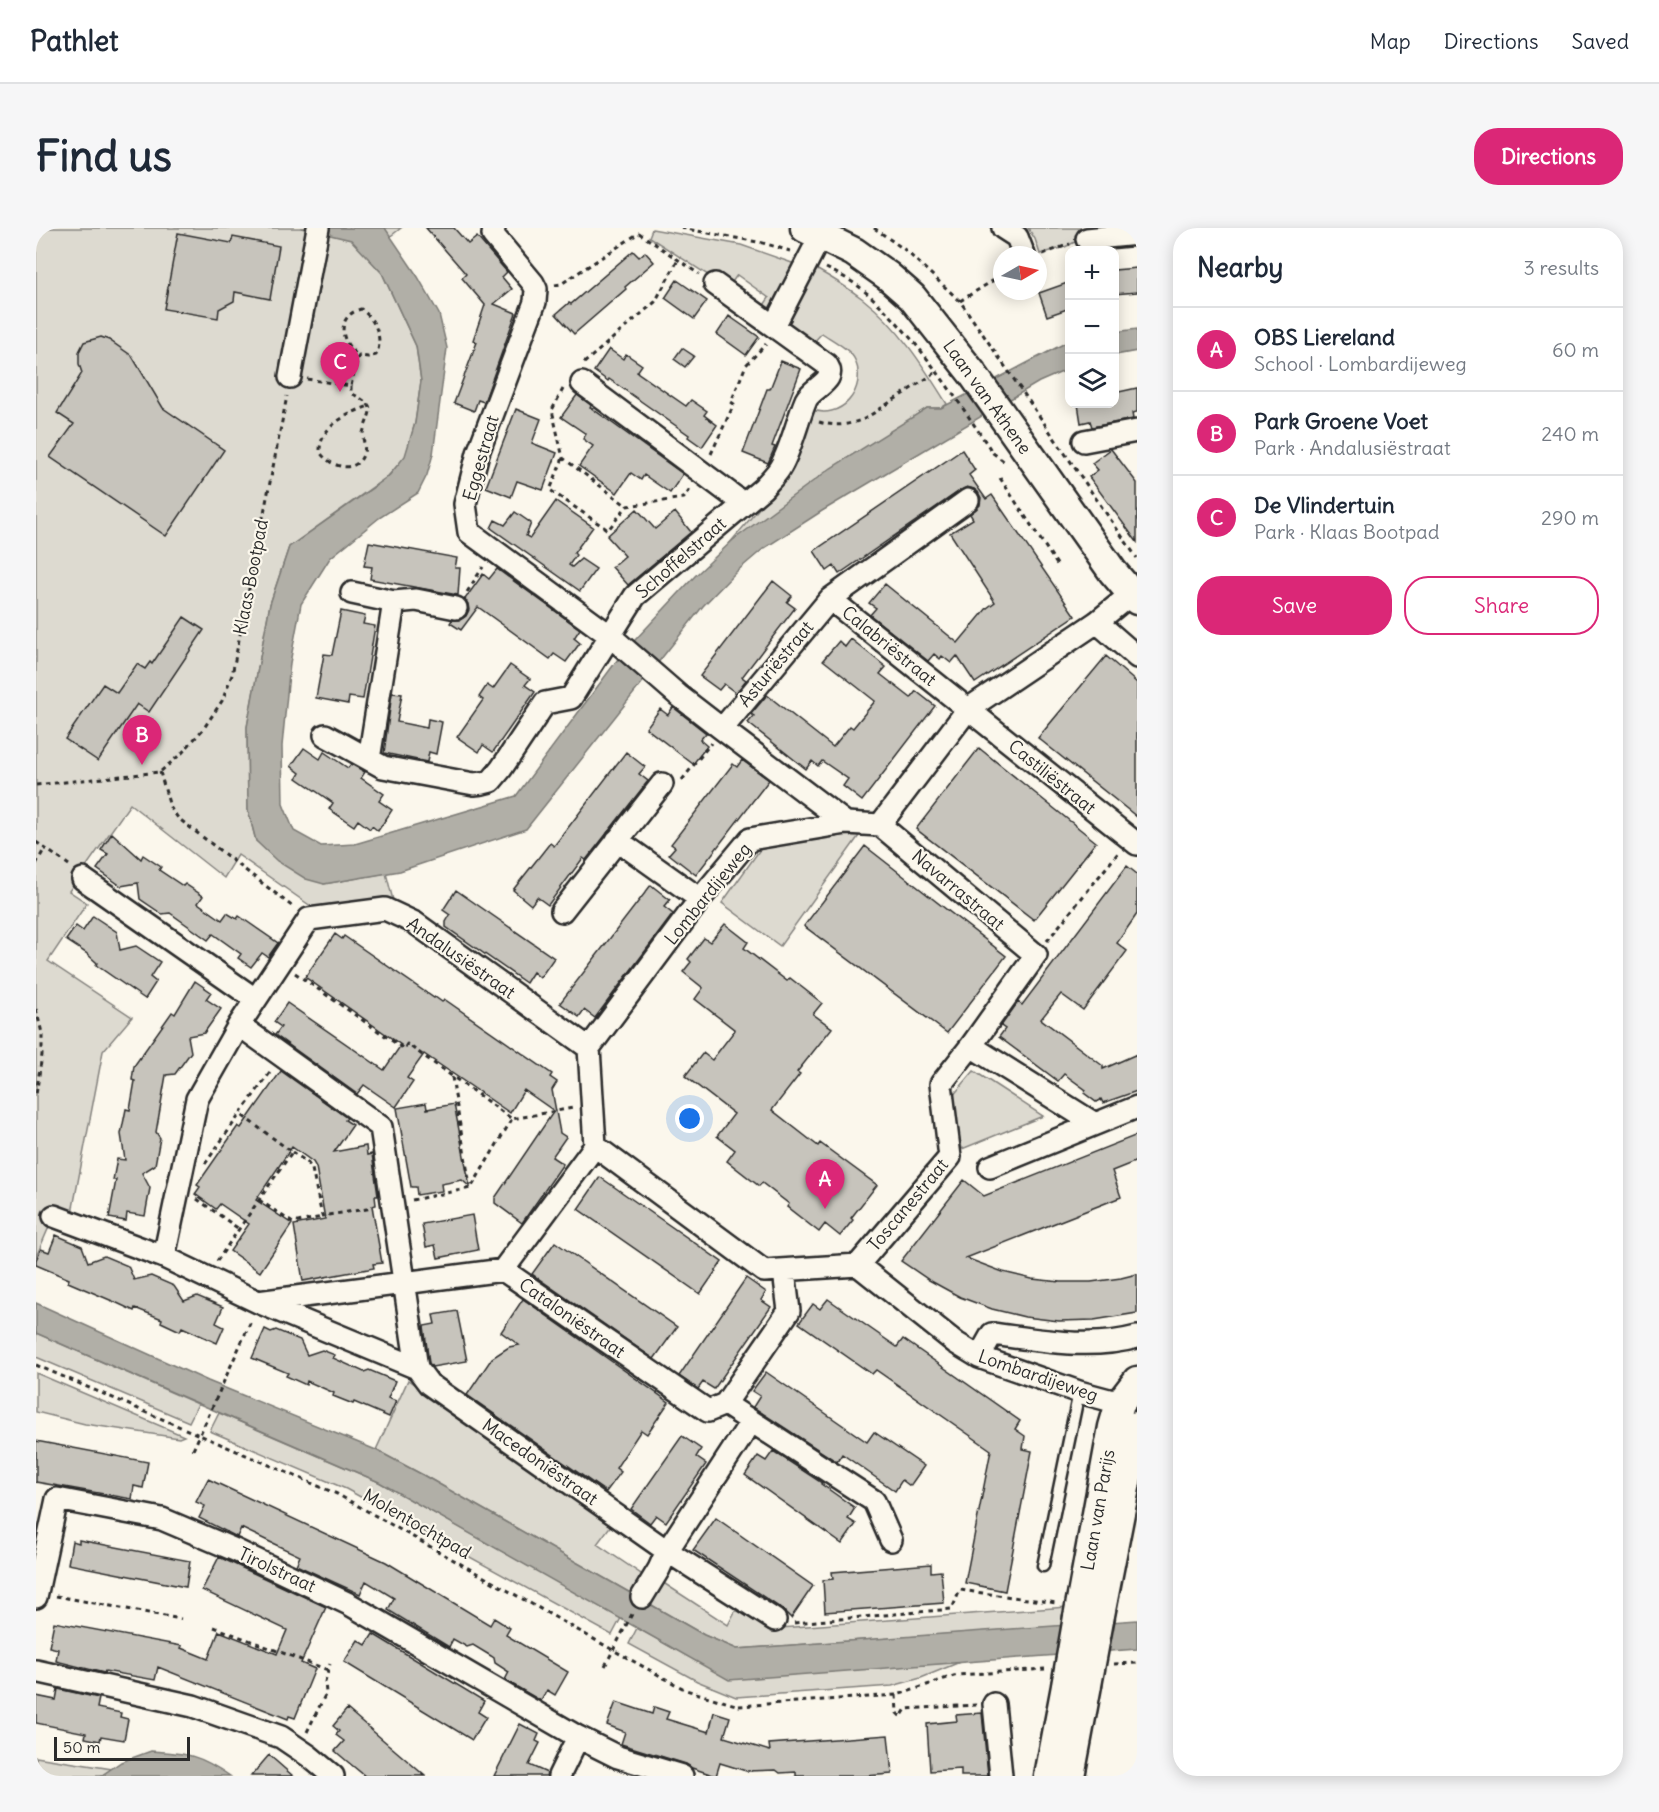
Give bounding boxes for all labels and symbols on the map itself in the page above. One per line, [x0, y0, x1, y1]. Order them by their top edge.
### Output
north arrow [993, 246, 1047, 300]
street label: Laan van Athene [938, 335, 1037, 459]
pin: C [320, 342, 360, 392]
street label: Eggestraat [457, 412, 504, 503]
street label: Schoffelstraat [631, 512, 731, 603]
street label: Klaas Bootpad [228, 517, 273, 637]
street label: Calabriëstraat [837, 600, 941, 691]
street label: Asturiëstraat [733, 616, 818, 711]
pin: B [122, 716, 162, 765]
street label: Castiliëstraat [1004, 734, 1101, 819]
street label: Lombardijeweg [659, 838, 756, 950]
street label: Navarrastraat [907, 844, 1009, 935]
street label: Andalusiëstraat [403, 912, 520, 1004]
your location [675, 1104, 704, 1133]
street label: Toscanestraat [862, 1154, 953, 1256]
pin: A [806, 1160, 844, 1209]
street label: Cataloniëstraat [515, 1272, 630, 1363]
street label: Lombardijeweg [975, 1344, 1101, 1407]
street label: Macedoniëstraat [478, 1413, 603, 1510]
street label: Laan van Parijs [1076, 1447, 1119, 1572]
street label: Molentochtpad [359, 1483, 476, 1564]
street label: Tirolstraat [235, 1542, 320, 1597]
scale bar [54, 1734, 190, 1762]

